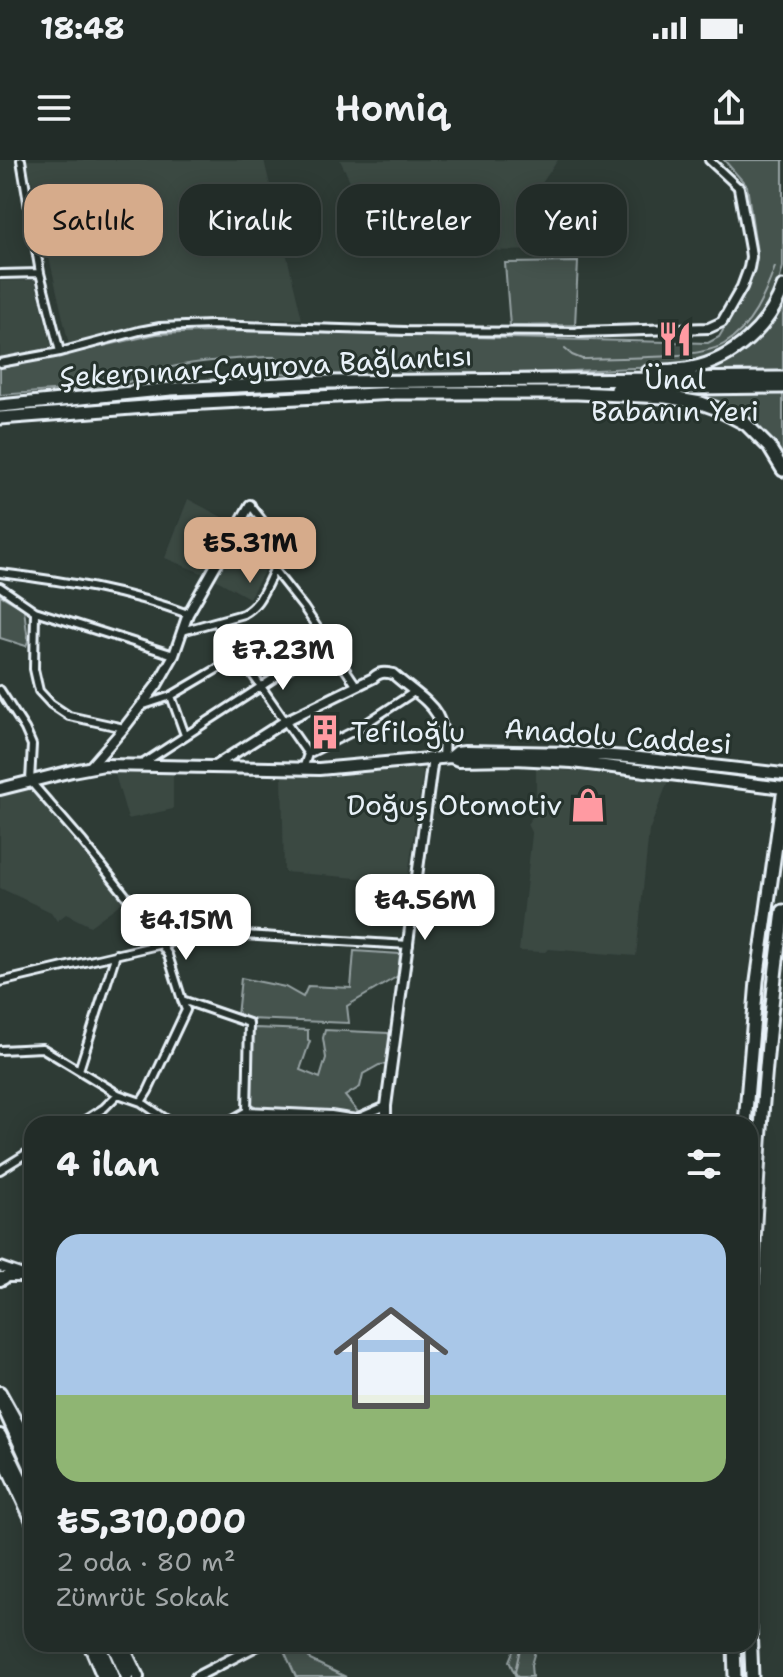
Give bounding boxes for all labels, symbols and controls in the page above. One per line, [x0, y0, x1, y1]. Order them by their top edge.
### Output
text: 18:48 [40, 8, 125, 49]
text: Homiq [335, 84, 448, 133]
icon: menu [32, 86, 76, 130]
icon: share [707, 86, 751, 130]
chip: Satılık [24, 184, 163, 256]
chip: Kiralık [179, 184, 321, 256]
chip: Filtreler [337, 184, 500, 256]
chip: Yeni [516, 184, 627, 256]
restaurant icon: Ünal Babanın Yeri [656, 320, 694, 358]
street label: Şekerpınar-Çayırova Bağlantısı [58, 336, 474, 396]
place label: Ünal Babanın Yeri [591, 360, 759, 430]
pin: ₺5.31M [185, 517, 315, 585]
text: ₺5.31M [202, 525, 298, 560]
pin: ₺7.23M [218, 624, 348, 692]
text: ₺7.23M [231, 632, 335, 667]
street label: Anadolu Caddesi [503, 709, 733, 763]
building icon: Tefiloğlu [306, 713, 344, 751]
place label: Tefiloğlu [351, 713, 465, 751]
place label: Doğuş Otomotiv [347, 786, 562, 824]
shop icon: Doğuş Otomotiv [569, 786, 607, 824]
pin: ₺4.56M [360, 874, 490, 942]
text: ₺4.56M [373, 882, 477, 917]
pin: ₺4.15M [121, 894, 251, 962]
text: ₺4.15M [139, 902, 233, 937]
text: 4 ilan [56, 1141, 159, 1187]
icon: filters [682, 1142, 726, 1186]
icon: home [319, 1286, 463, 1430]
text: ₺5,310,000 [56, 1498, 246, 1544]
text: 2 oda · 80 m² [56, 1544, 236, 1579]
text: Zümrüt Sokak [56, 1579, 230, 1614]

